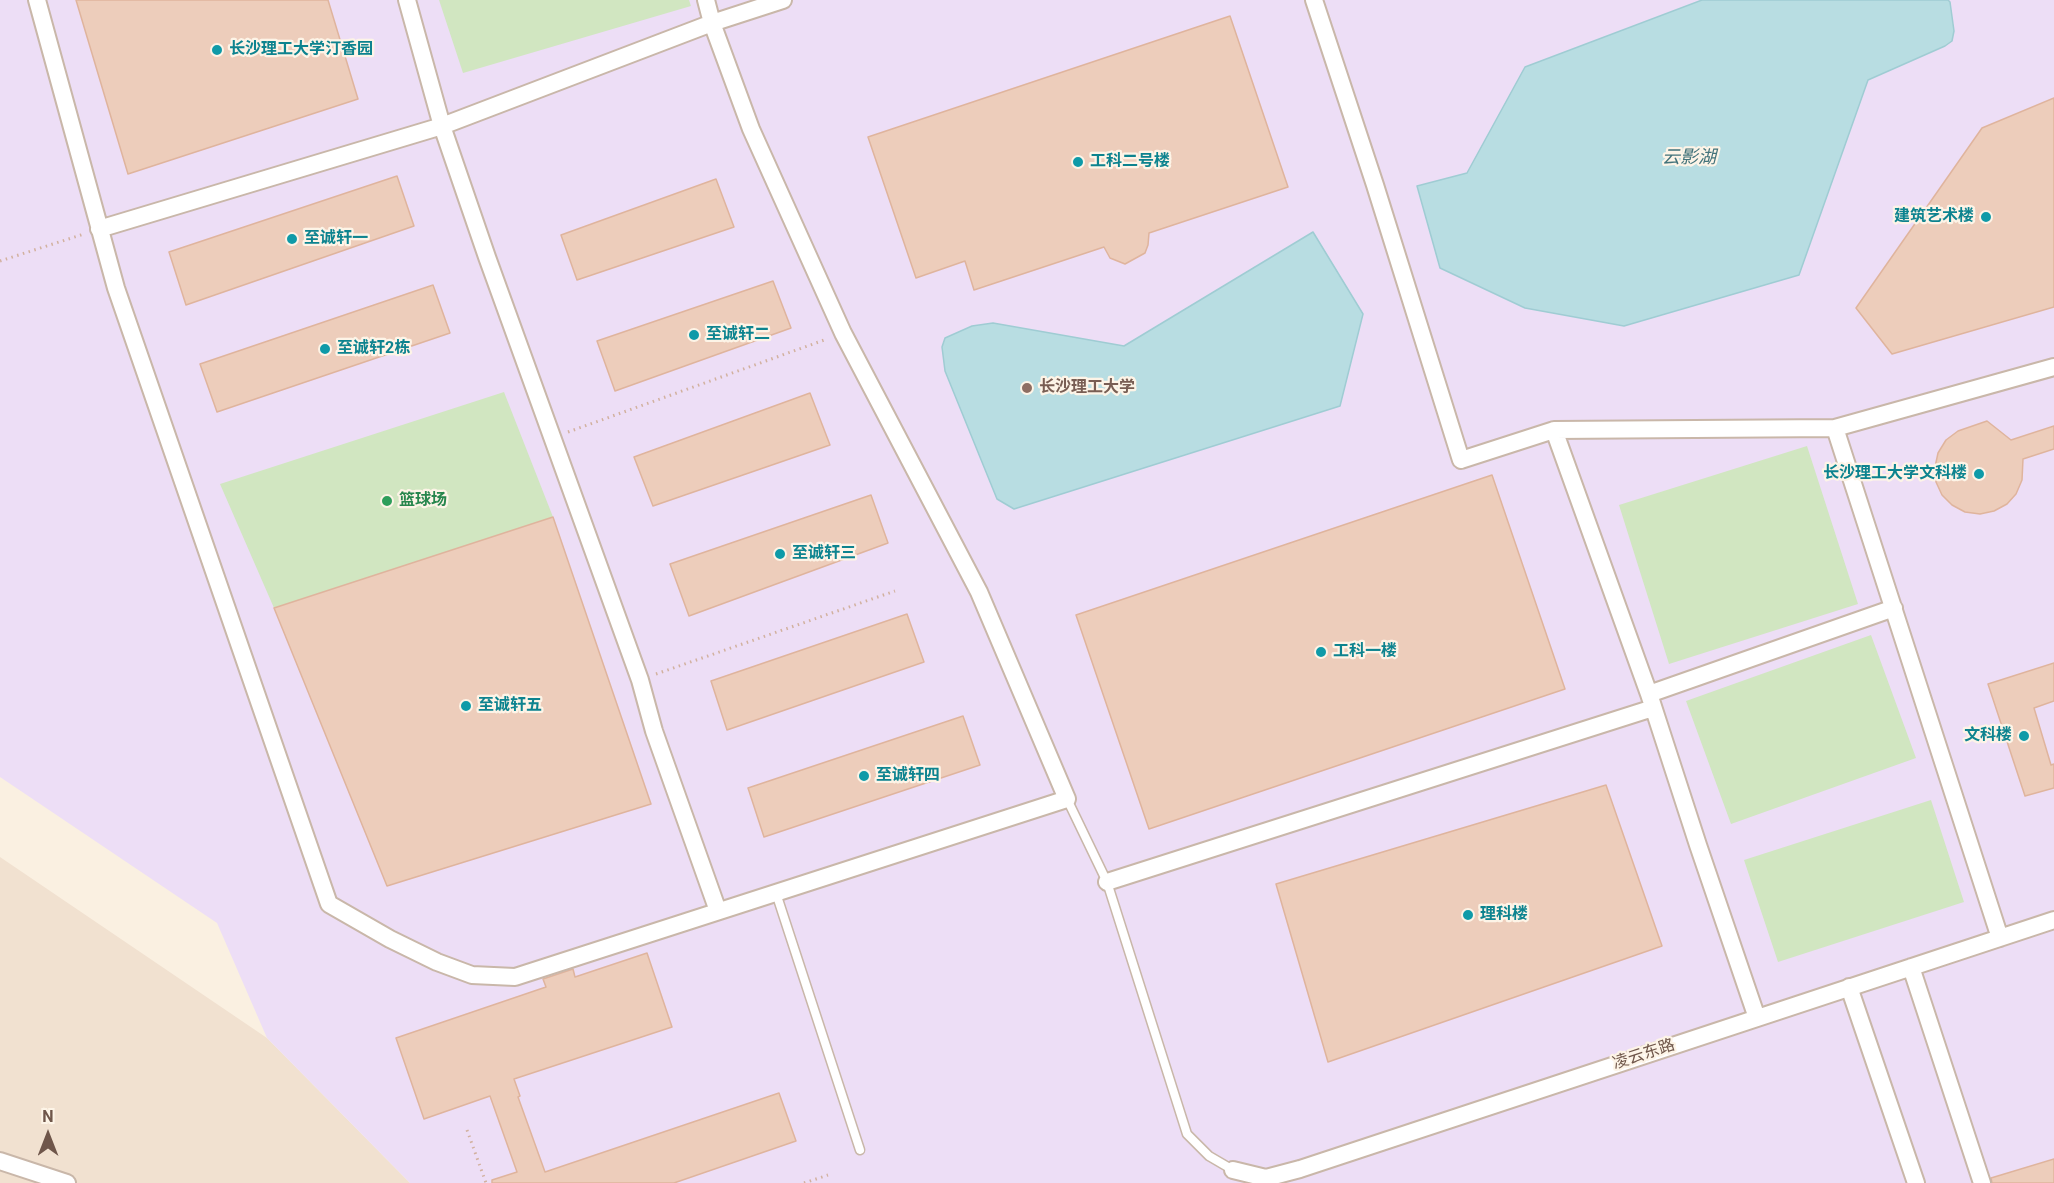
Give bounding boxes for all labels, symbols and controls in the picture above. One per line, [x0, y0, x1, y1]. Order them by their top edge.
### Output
place label: 长沙理工大学汀香园 [229, 40, 373, 60]
marker: 长沙理工大学汀香园 [210, 43, 224, 57]
water label: 云影湖 [1662, 147, 1716, 169]
place label: 工科二号楼 [1090, 152, 1170, 172]
marker: 工科二号楼 [1071, 155, 1085, 169]
place label: 建筑艺术楼 [1894, 207, 1974, 227]
marker: 建筑艺术楼 [1979, 210, 1993, 224]
place label: 至诚轩一 [304, 229, 368, 249]
marker: 至诚轩一 [285, 232, 299, 246]
place label: 至诚轩二 [706, 325, 770, 345]
marker: 至诚轩二 [687, 328, 701, 342]
place label: 至诚轩2栋 [337, 339, 410, 359]
marker: 至诚轩2栋 [318, 342, 332, 356]
place label: 长沙理工大学 [1039, 378, 1135, 398]
marker: 长沙理工大学 [1020, 381, 1034, 395]
place label: 长沙理工大学文科楼 [1823, 464, 1967, 484]
marker: 长沙理工大学文科楼 [1972, 467, 1986, 481]
place label: 篮球场 [399, 491, 447, 511]
marker: 篮球场 [380, 494, 394, 508]
place label: 至诚轩三 [792, 544, 856, 564]
marker: 至诚轩三 [773, 547, 787, 561]
place label: 工科一楼 [1333, 642, 1397, 662]
marker: 工科一楼 [1314, 645, 1328, 659]
place label: 至诚轩五 [478, 696, 542, 716]
marker: 至诚轩五 [459, 699, 473, 713]
place label: 文科楼 [1964, 726, 2012, 746]
marker: 文科楼 [2017, 729, 2031, 743]
place label: 至诚轩四 [876, 766, 940, 786]
marker: 至诚轩四 [857, 769, 871, 783]
place label: 理科楼 [1480, 905, 1528, 925]
marker: 理科楼 [1461, 908, 1475, 922]
street label: 凌云东路 [1611, 1036, 1677, 1074]
north arrow [18, 1105, 78, 1165]
text: N [42, 1107, 54, 1126]

